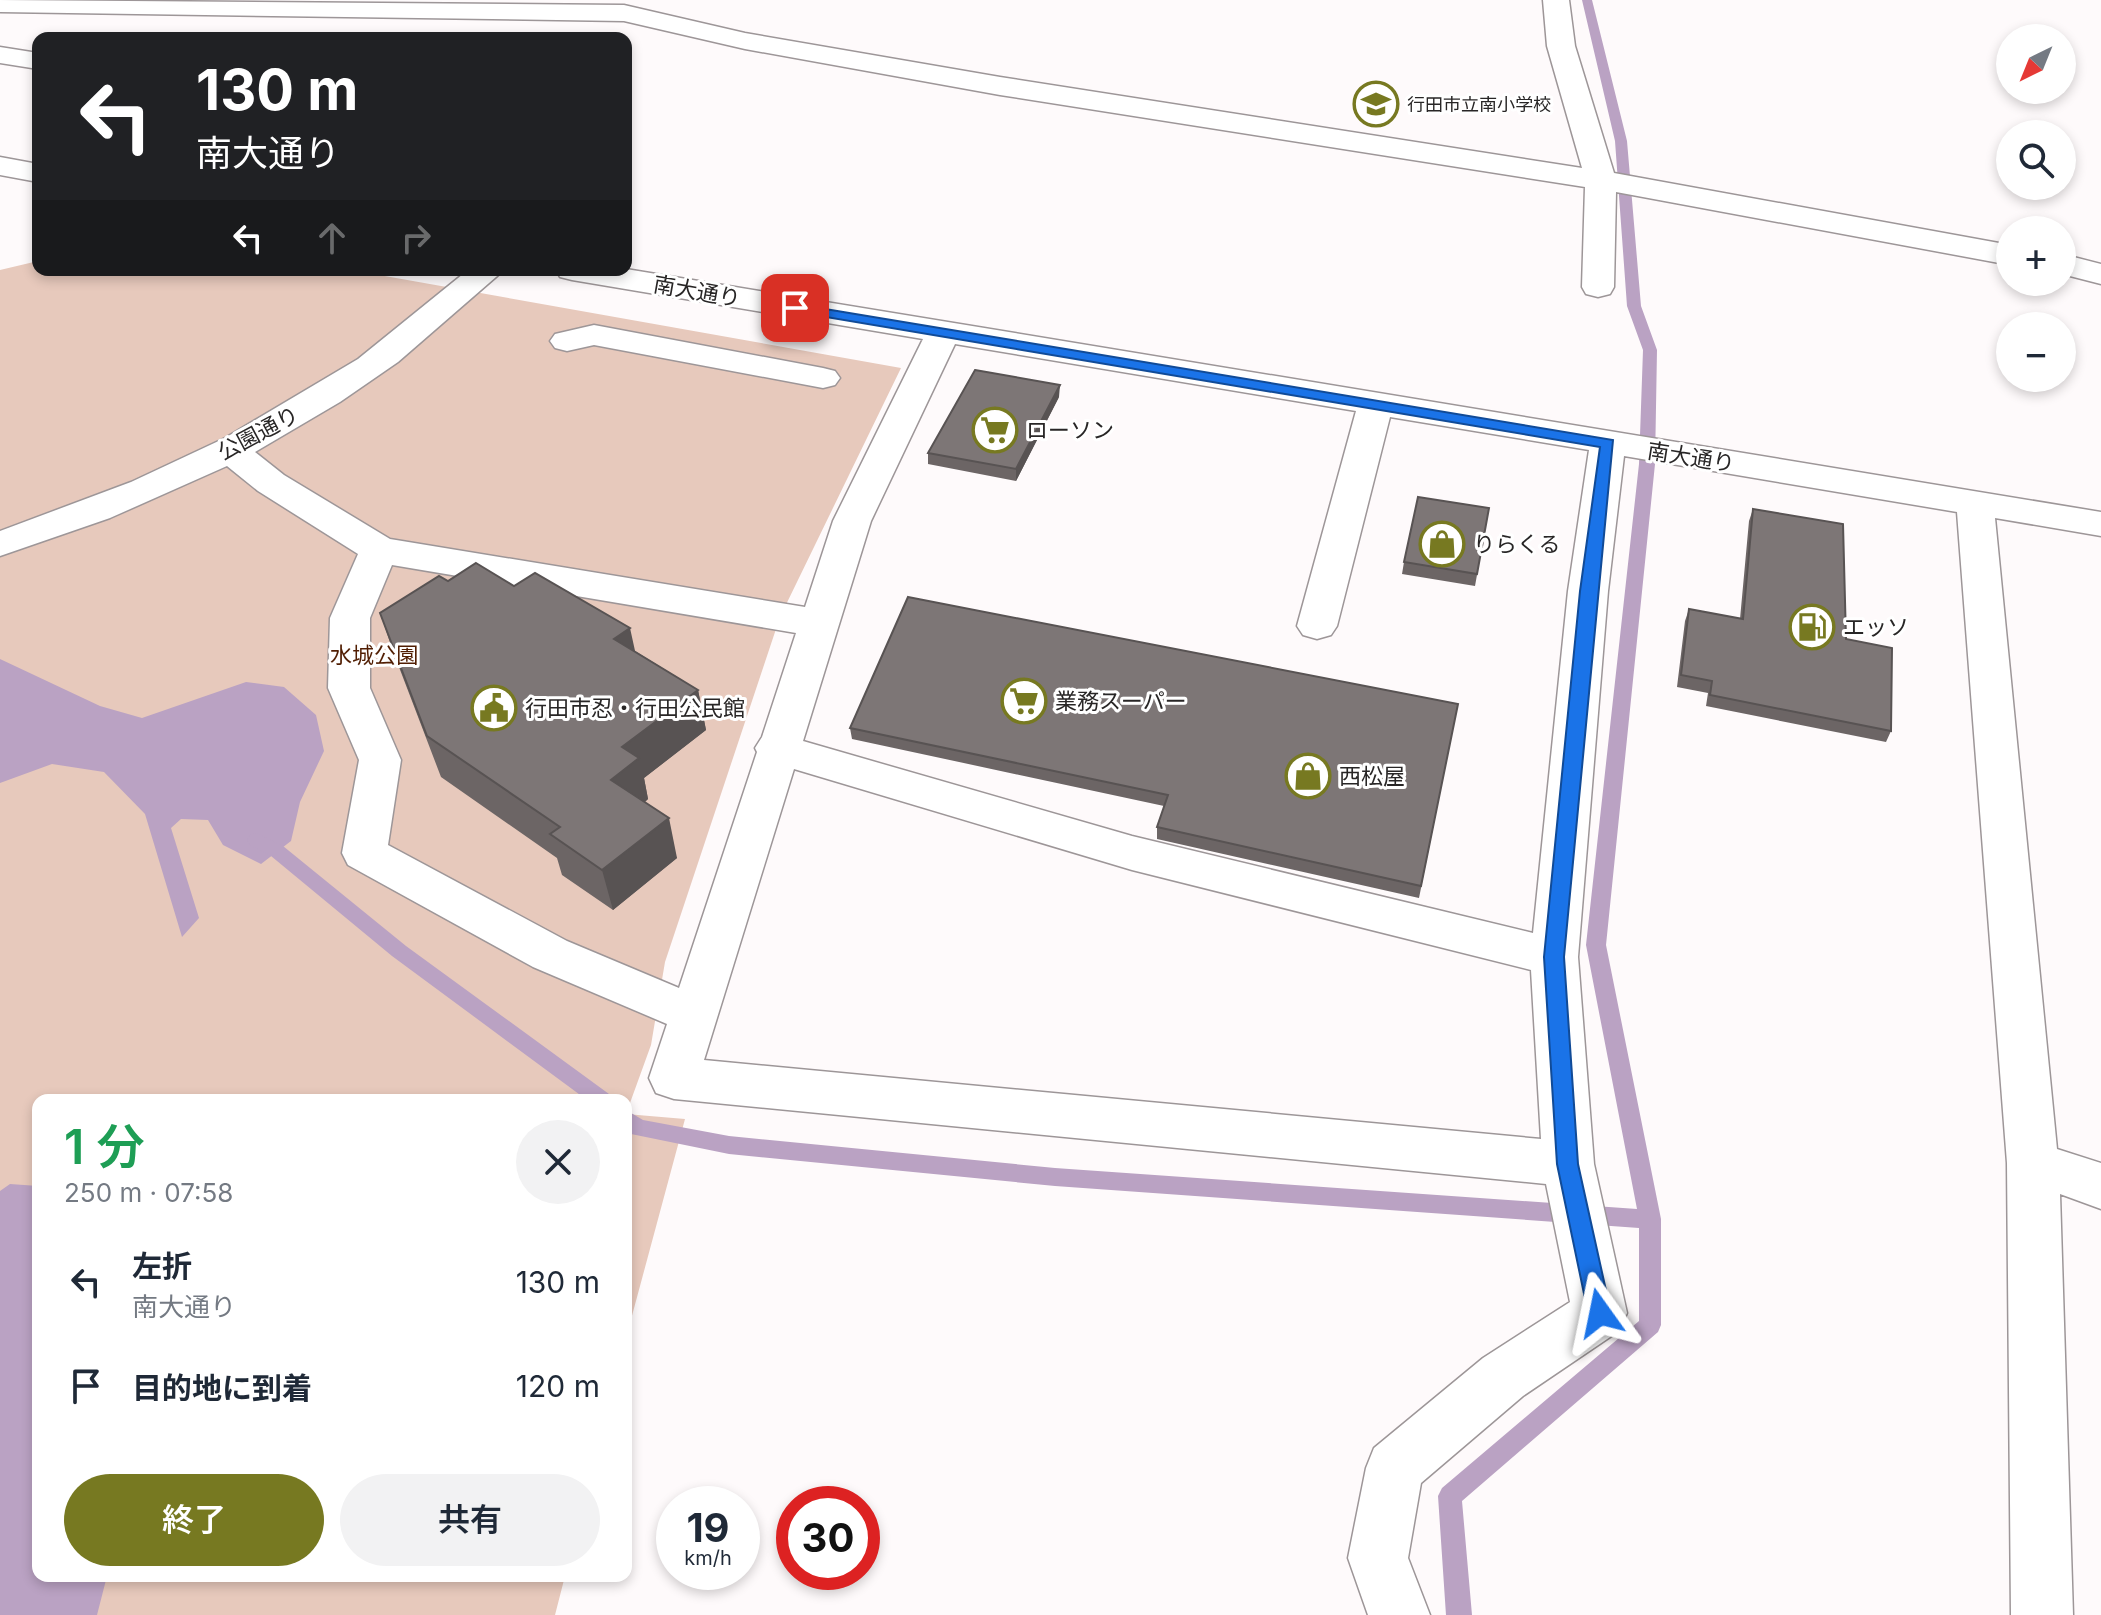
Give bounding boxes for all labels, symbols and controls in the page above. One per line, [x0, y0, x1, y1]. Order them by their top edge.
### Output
north arrow [1996, 24, 2076, 104]
map controls [1996, 24, 2076, 392]
text: 130 m [196, 56, 358, 124]
icon: left [64, 64, 168, 168]
school or university icon: 行田市立南小学校 [1352, 80, 1400, 128]
place label: 行田市立南小学校 [1407, 94, 1551, 115]
button: search [1996, 120, 2076, 200]
text: 南大通り [196, 131, 340, 175]
icon: left [226, 216, 270, 260]
icon: ahead [310, 216, 354, 260]
icon: right [394, 216, 438, 260]
button: + [1996, 216, 2076, 296]
street label: 南大通り [651, 271, 743, 311]
pin [761, 274, 829, 342]
icon: arrive [773, 286, 817, 330]
button: − [1996, 312, 2076, 392]
street label: 公園通り [213, 401, 303, 465]
supermarket icon: ローソン [971, 406, 1019, 454]
place label: ローソン [1026, 417, 1114, 443]
street label: 南大通り [1646, 437, 1736, 477]
shop icon: りらくる [1418, 520, 1466, 568]
place label: りらくる [1473, 531, 1561, 557]
fuel station icon: エッソ [1788, 603, 1836, 651]
place label: エッソ [1843, 614, 1909, 640]
park label: 水城公園 [330, 642, 418, 668]
supermarket icon: 業務スーパー [1000, 677, 1048, 725]
public building icon: 行田市忍・行田公民館 [470, 684, 518, 732]
place label: 業務スーパー [1055, 688, 1187, 714]
place label: 行田市忍・行田公民館 [525, 695, 745, 721]
shop icon: 西松屋 [1284, 752, 1332, 800]
place label: 西松屋 [1339, 763, 1405, 789]
text: 1 分 [64, 1117, 144, 1176]
button: close [516, 1120, 600, 1204]
text: 250 m · 07:58 [64, 1177, 233, 1208]
text: 左折 [132, 1248, 192, 1284]
icon: left [64, 1260, 108, 1304]
text: 130 m [516, 1264, 600, 1300]
position arrow [1558, 1271, 1642, 1355]
text: 南大通り [132, 1291, 236, 1322]
icon: arrive [64, 1364, 108, 1408]
text: 120 m [516, 1368, 600, 1404]
text: 目的地に到着 [132, 1370, 312, 1406]
button: 終了 [64, 1474, 324, 1566]
button: 共有 [340, 1474, 600, 1566]
speed limit sign: 30 [776, 1486, 880, 1590]
text: 19 [686, 1503, 730, 1552]
text: km/h [684, 1546, 732, 1570]

